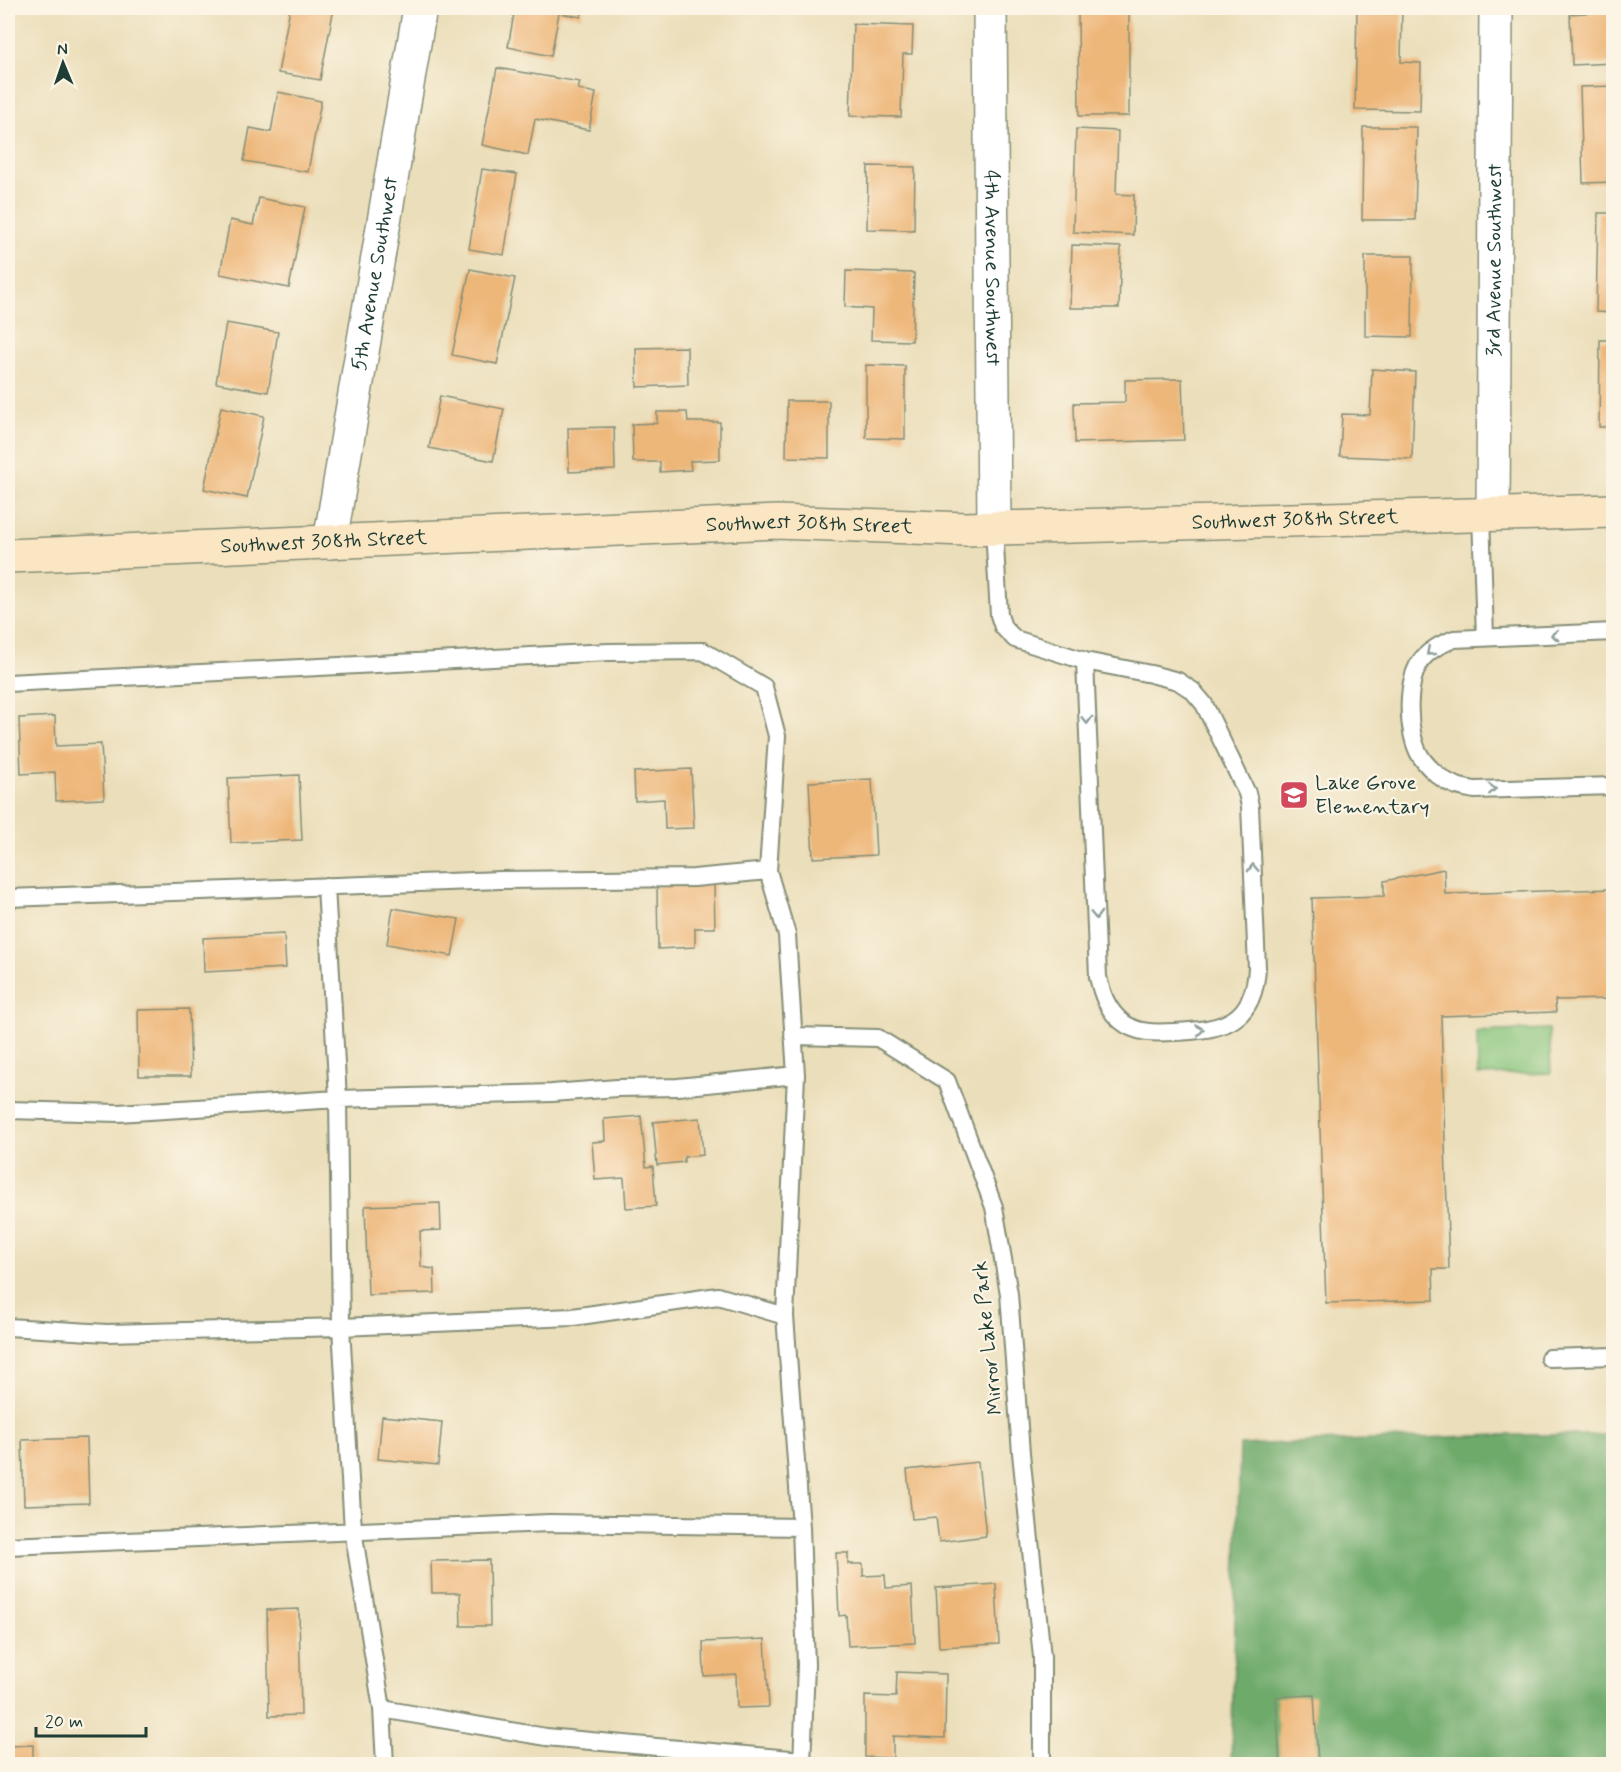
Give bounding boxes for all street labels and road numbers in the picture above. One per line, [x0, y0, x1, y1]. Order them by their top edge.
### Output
street label: 3rd Avenue Southwest [1480, 163, 1509, 357]
street label: 4th Avenue Southwest [977, 170, 1007, 367]
street label: 5th Avenue Southwest [345, 174, 405, 373]
street label: Southwest 308th Street [1191, 503, 1400, 537]
street label: Southwest 308th Street [705, 508, 914, 541]
street label: Southwest 308th Street [220, 523, 428, 561]
street label: Mirror Lake Park [966, 1260, 1010, 1416]

